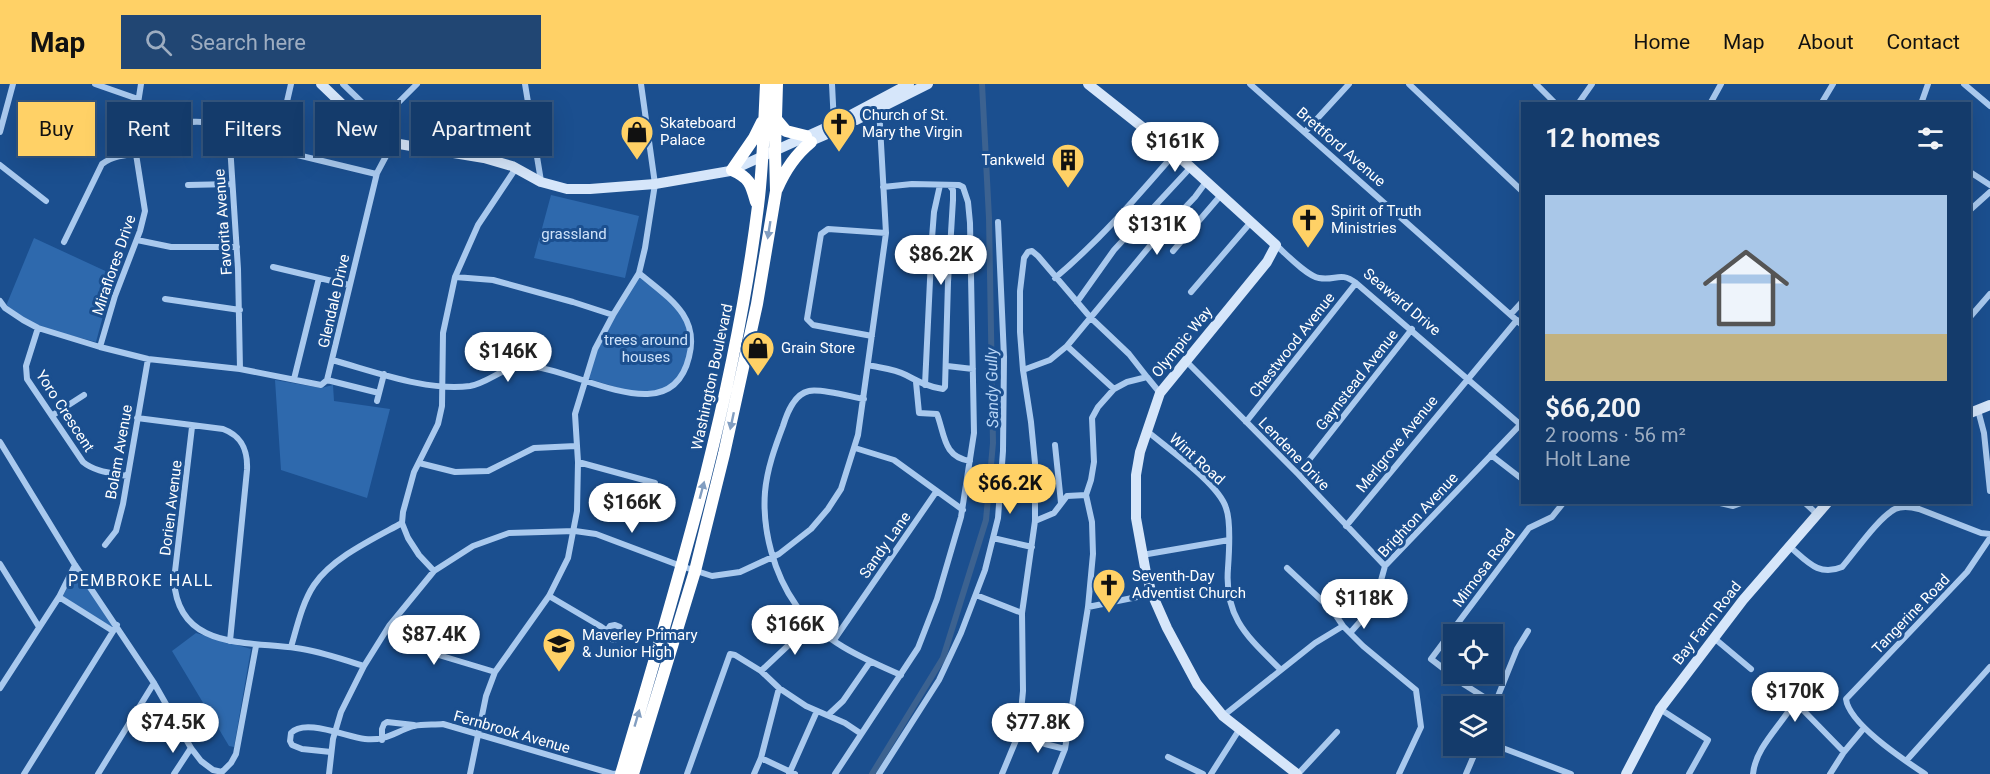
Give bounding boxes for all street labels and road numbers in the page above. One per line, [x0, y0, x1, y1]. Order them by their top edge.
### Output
street label: Brettford Avenue [1293, 103, 1389, 191]
street label: Favorita Avenue [210, 168, 236, 276]
street label: Miraflores Drive [88, 212, 140, 317]
street label: Glendale Drive [314, 252, 354, 350]
street label: Seaward Drive [1360, 264, 1444, 340]
street label: Chestwood Avenue [1245, 289, 1339, 401]
street label: Washington Boulevard [688, 302, 736, 452]
street label: Olympic Way [1148, 303, 1216, 381]
street label: Gaynstead Avenue [1312, 326, 1402, 434]
street label: Yoro Crescent [32, 367, 98, 455]
street label: Merlgrove Avenue [1352, 392, 1442, 496]
street label: Bolam Avenue [102, 403, 136, 501]
street label: Lendene Drive [1255, 414, 1333, 494]
street label: Wint Road [1166, 429, 1228, 489]
street label: Dorien Avenue [156, 459, 186, 557]
street label: Brighton Avenue [1374, 469, 1462, 561]
street label: Sandy Lane [856, 508, 915, 582]
street label: Mimosa Road [1449, 526, 1519, 610]
street label: Tangerine Road [1868, 570, 1954, 658]
street label: Bay Farm Road [1669, 578, 1745, 668]
street label: Fernbrook Avenue [452, 707, 572, 757]

